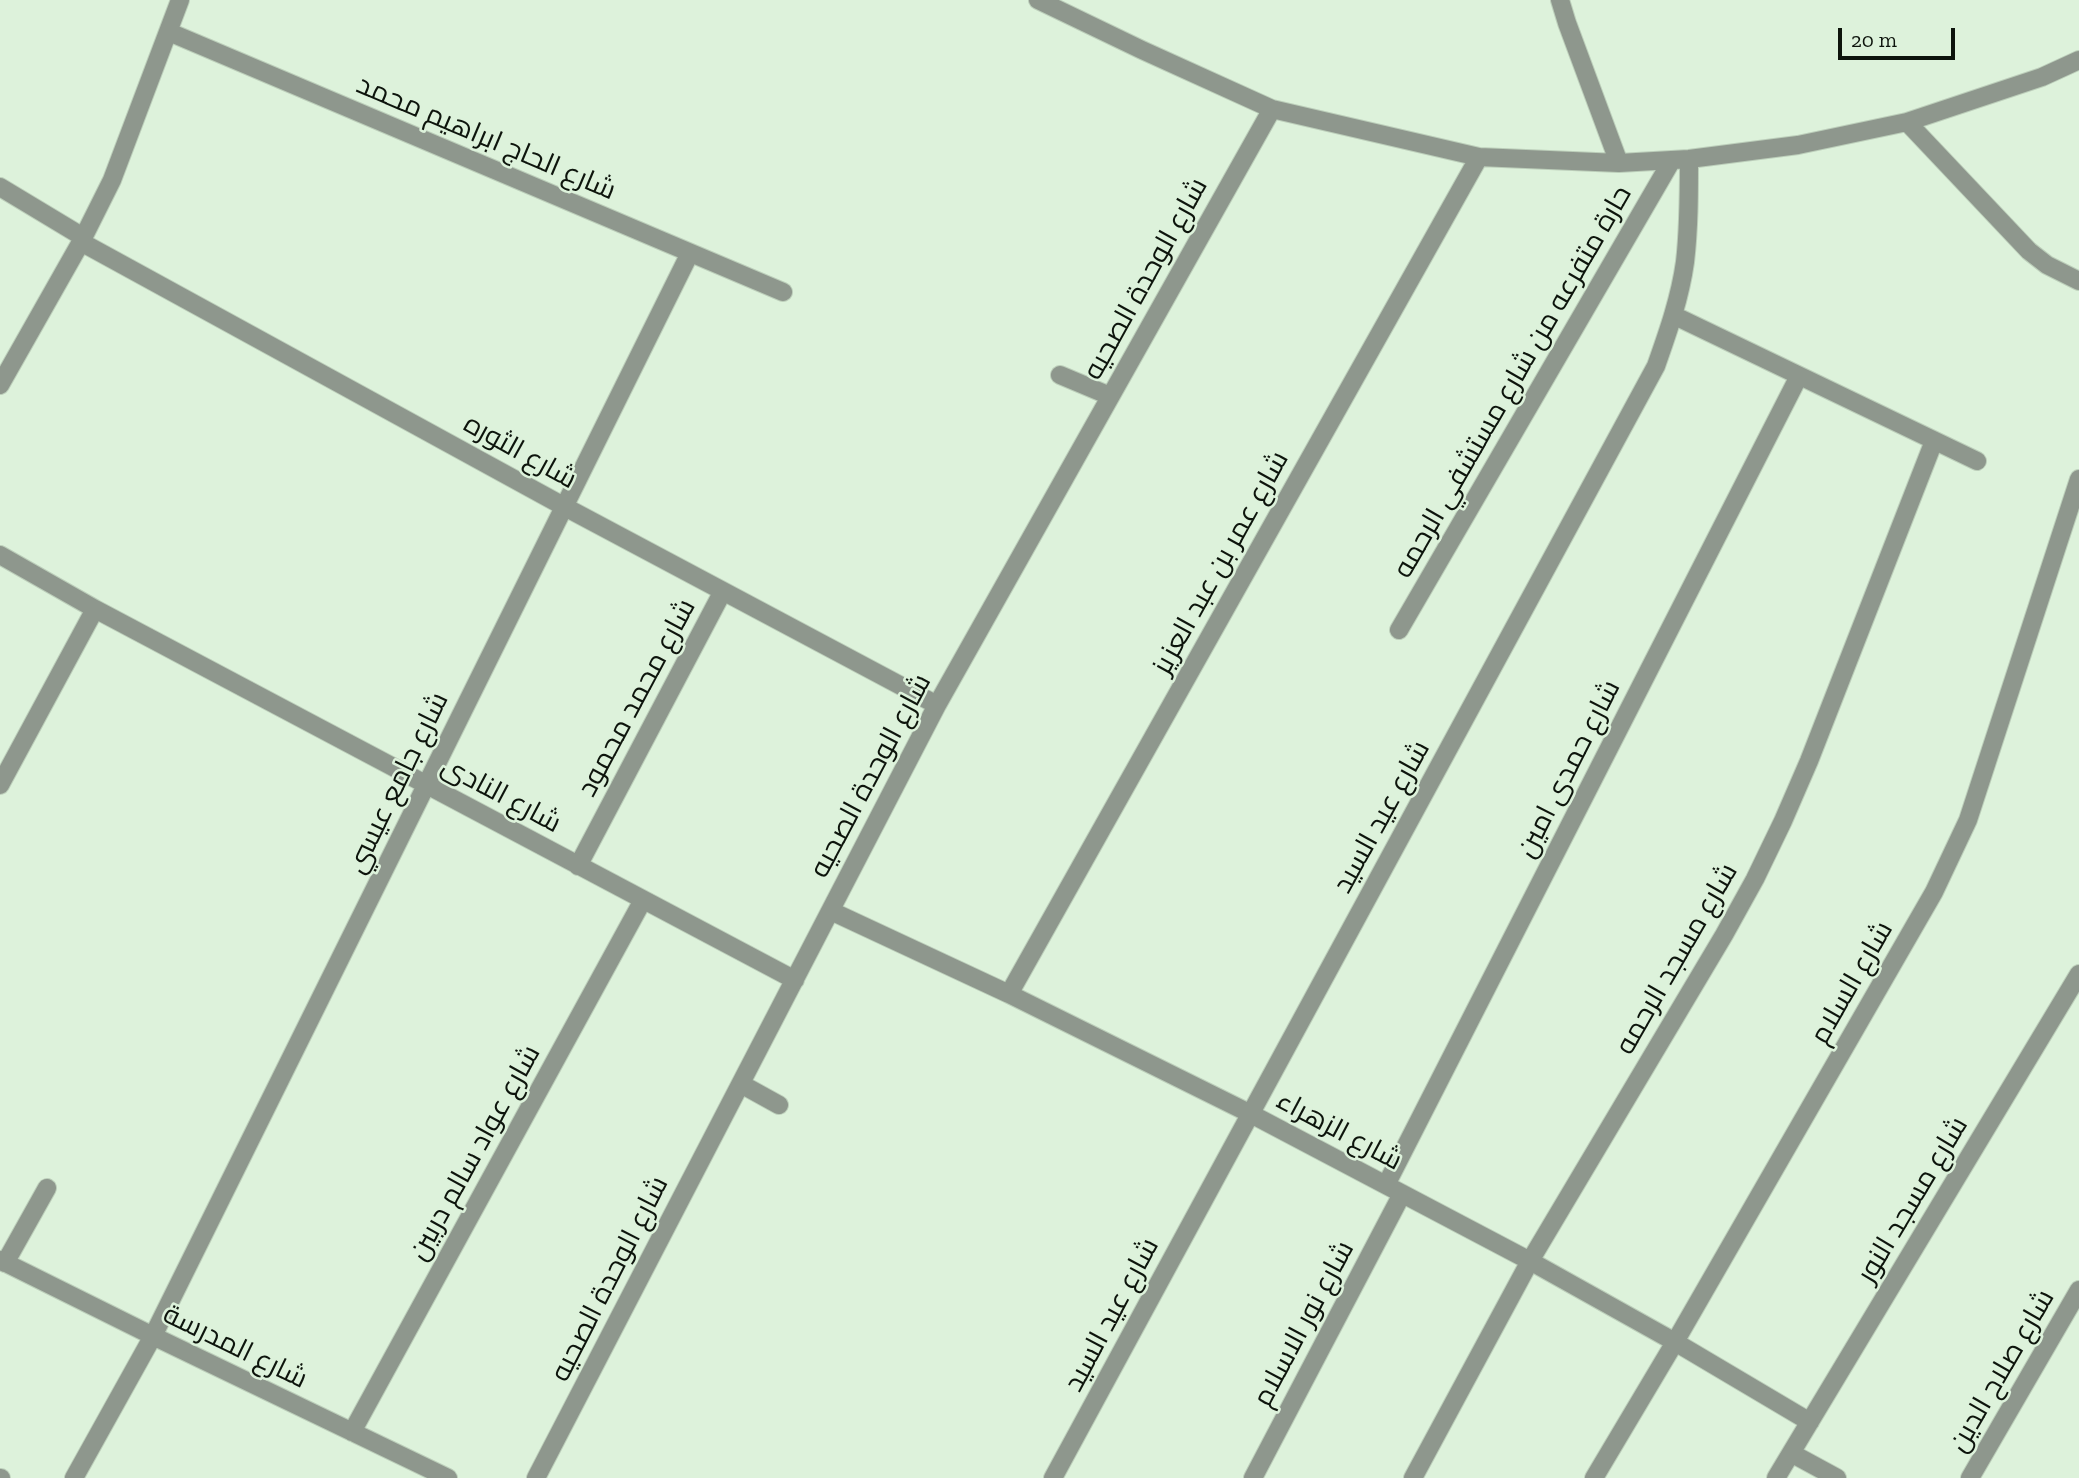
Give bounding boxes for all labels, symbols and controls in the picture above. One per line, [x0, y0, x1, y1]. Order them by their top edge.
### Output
scale bar [1841, 14, 1958, 58]
text: 20 m [1851, 27, 1897, 52]
street label: شارع الحاج ابراهيم محمد [351, 68, 621, 208]
street label: شارع الوحدة الصحيه [1077, 172, 1215, 386]
street label: حارة متفرعه من شارع مستشفي الرحمه [1387, 180, 1639, 584]
street label: شارع الثوره [458, 407, 582, 497]
street label: شارع عمر بن عبد العزيز [1146, 446, 1296, 680]
street label: شارع محمد محمود [571, 593, 703, 803]
street label: شارع الوحدة الصحيه [803, 668, 939, 884]
street label: شارع حمدى امين [1510, 675, 1628, 863]
street label: شارع جامع عيسي [340, 687, 456, 879]
street label: شارع عيد السيد [1326, 735, 1438, 899]
street label: شارع النادى [435, 749, 567, 841]
street label: شارع مسجد الرحمه [1609, 857, 1745, 1061]
street label: شارع السلام [1803, 916, 1901, 1050]
street label: شارع عواد سالم دربين [402, 1040, 548, 1266]
street label: شارع الزهراء [1270, 1084, 1408, 1178]
street label: شارع مسجد النور [1850, 1111, 1976, 1289]
street label: شارع الوحدة الصحيه [544, 1171, 676, 1387]
street label: شارع عيد السيد [1057, 1232, 1167, 1398]
street label: شارع نور الاسلام [1246, 1235, 1362, 1413]
street label: شارع صلاح الدين [1942, 1284, 2062, 1458]
street label: شارع المدرسة [157, 1298, 313, 1396]

